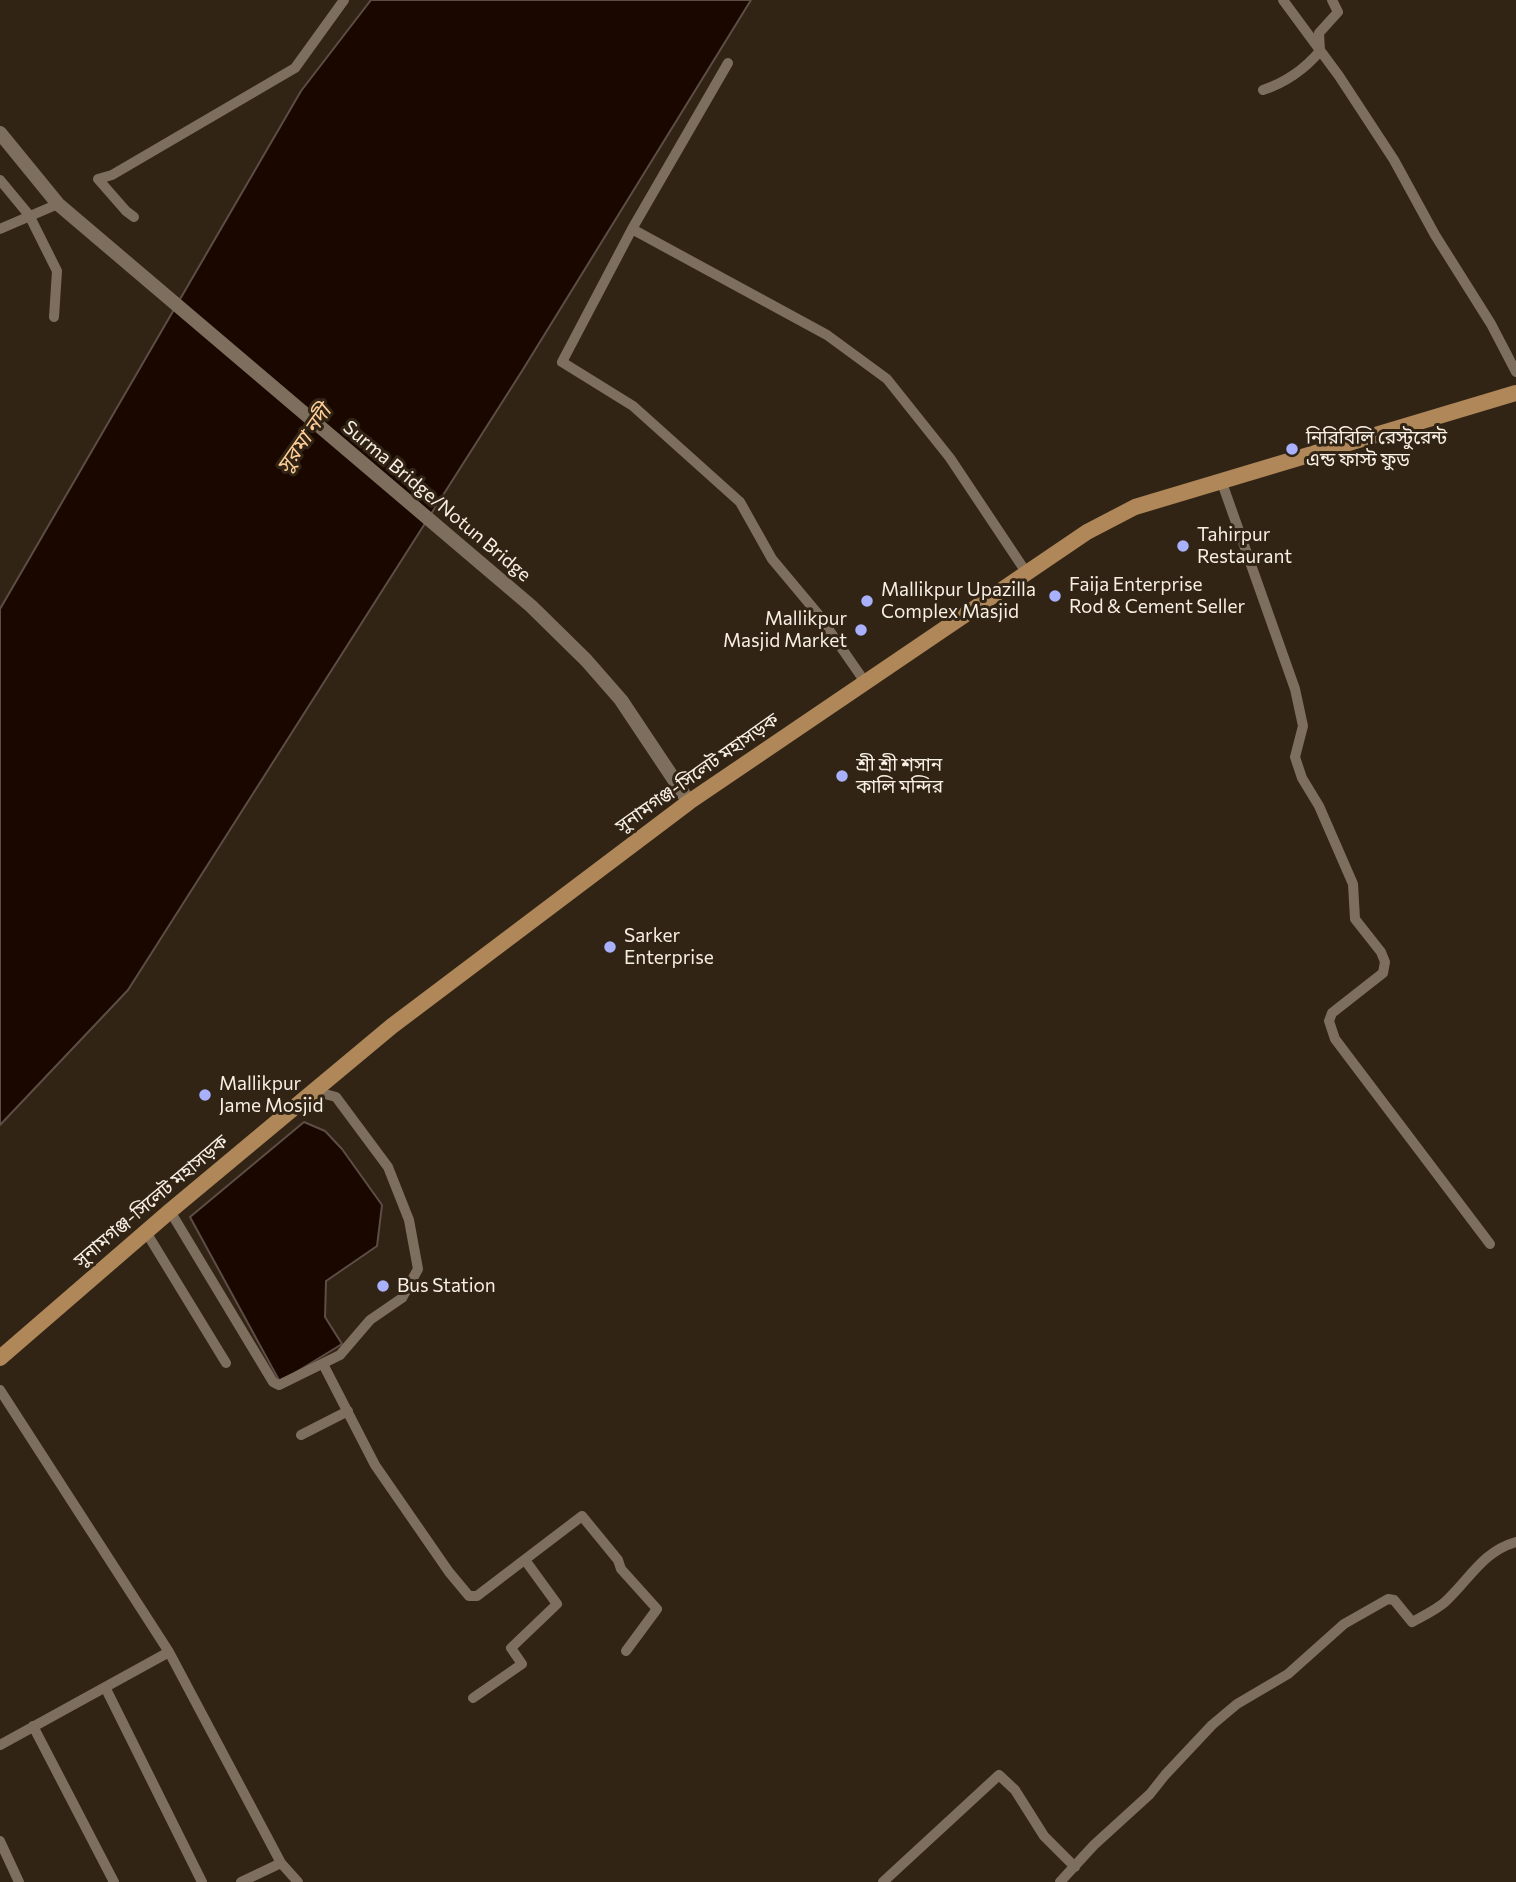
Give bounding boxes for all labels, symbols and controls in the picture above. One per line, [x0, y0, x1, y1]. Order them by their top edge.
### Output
water label: সুরমা নদী [271, 400, 337, 478]
street label: Surma Bridge/Notun Bridge [338, 416, 536, 586]
place label: নিরিবিলি রেস্টুরেন্ট এন্ড ফাস্ট ফুড [1306, 427, 1447, 471]
marker: নিরিবিলি রেস্টুরেন্ট এন্ড ফাস্ট ফুড [1284, 441, 1300, 457]
place label: Tahirpur Restaurant [1197, 524, 1292, 568]
marker: Tahirpur Restaurant [1175, 538, 1191, 554]
place label: Faija Enterprise Rod & Cement Seller [1069, 574, 1245, 618]
place label: Mallikpur Upazilla Complex Masjid [881, 579, 1036, 623]
marker: Faija Enterprise Rod & Cement Seller [1047, 588, 1063, 604]
marker: Mallikpur Upazilla Complex Masjid [859, 593, 875, 609]
place label: Mallikpur Masjid Market [723, 608, 847, 652]
marker: Mallikpur Masjid Market [853, 622, 869, 638]
street label: সুনামগঞ্জ-সিলেট মহাসড়ক [611, 708, 783, 838]
place label: শ্রী শ্রী শসান কালি মন্দির [856, 754, 943, 798]
marker: শ্রী শ্রী শসান কালি মন্দির [834, 768, 850, 784]
place label: Sarker Enterprise [624, 925, 714, 969]
marker: Sarker Enterprise [602, 939, 618, 955]
place label: Mallikpur Jame Mosjid [219, 1073, 323, 1117]
marker: Mallikpur Jame Mosjid [197, 1087, 213, 1103]
street label: সুনামগঞ্জ-সিলেট মহাসড়ক [69, 1130, 233, 1272]
place label: Bus Station [397, 1275, 496, 1297]
marker: Bus Station [375, 1278, 391, 1294]

